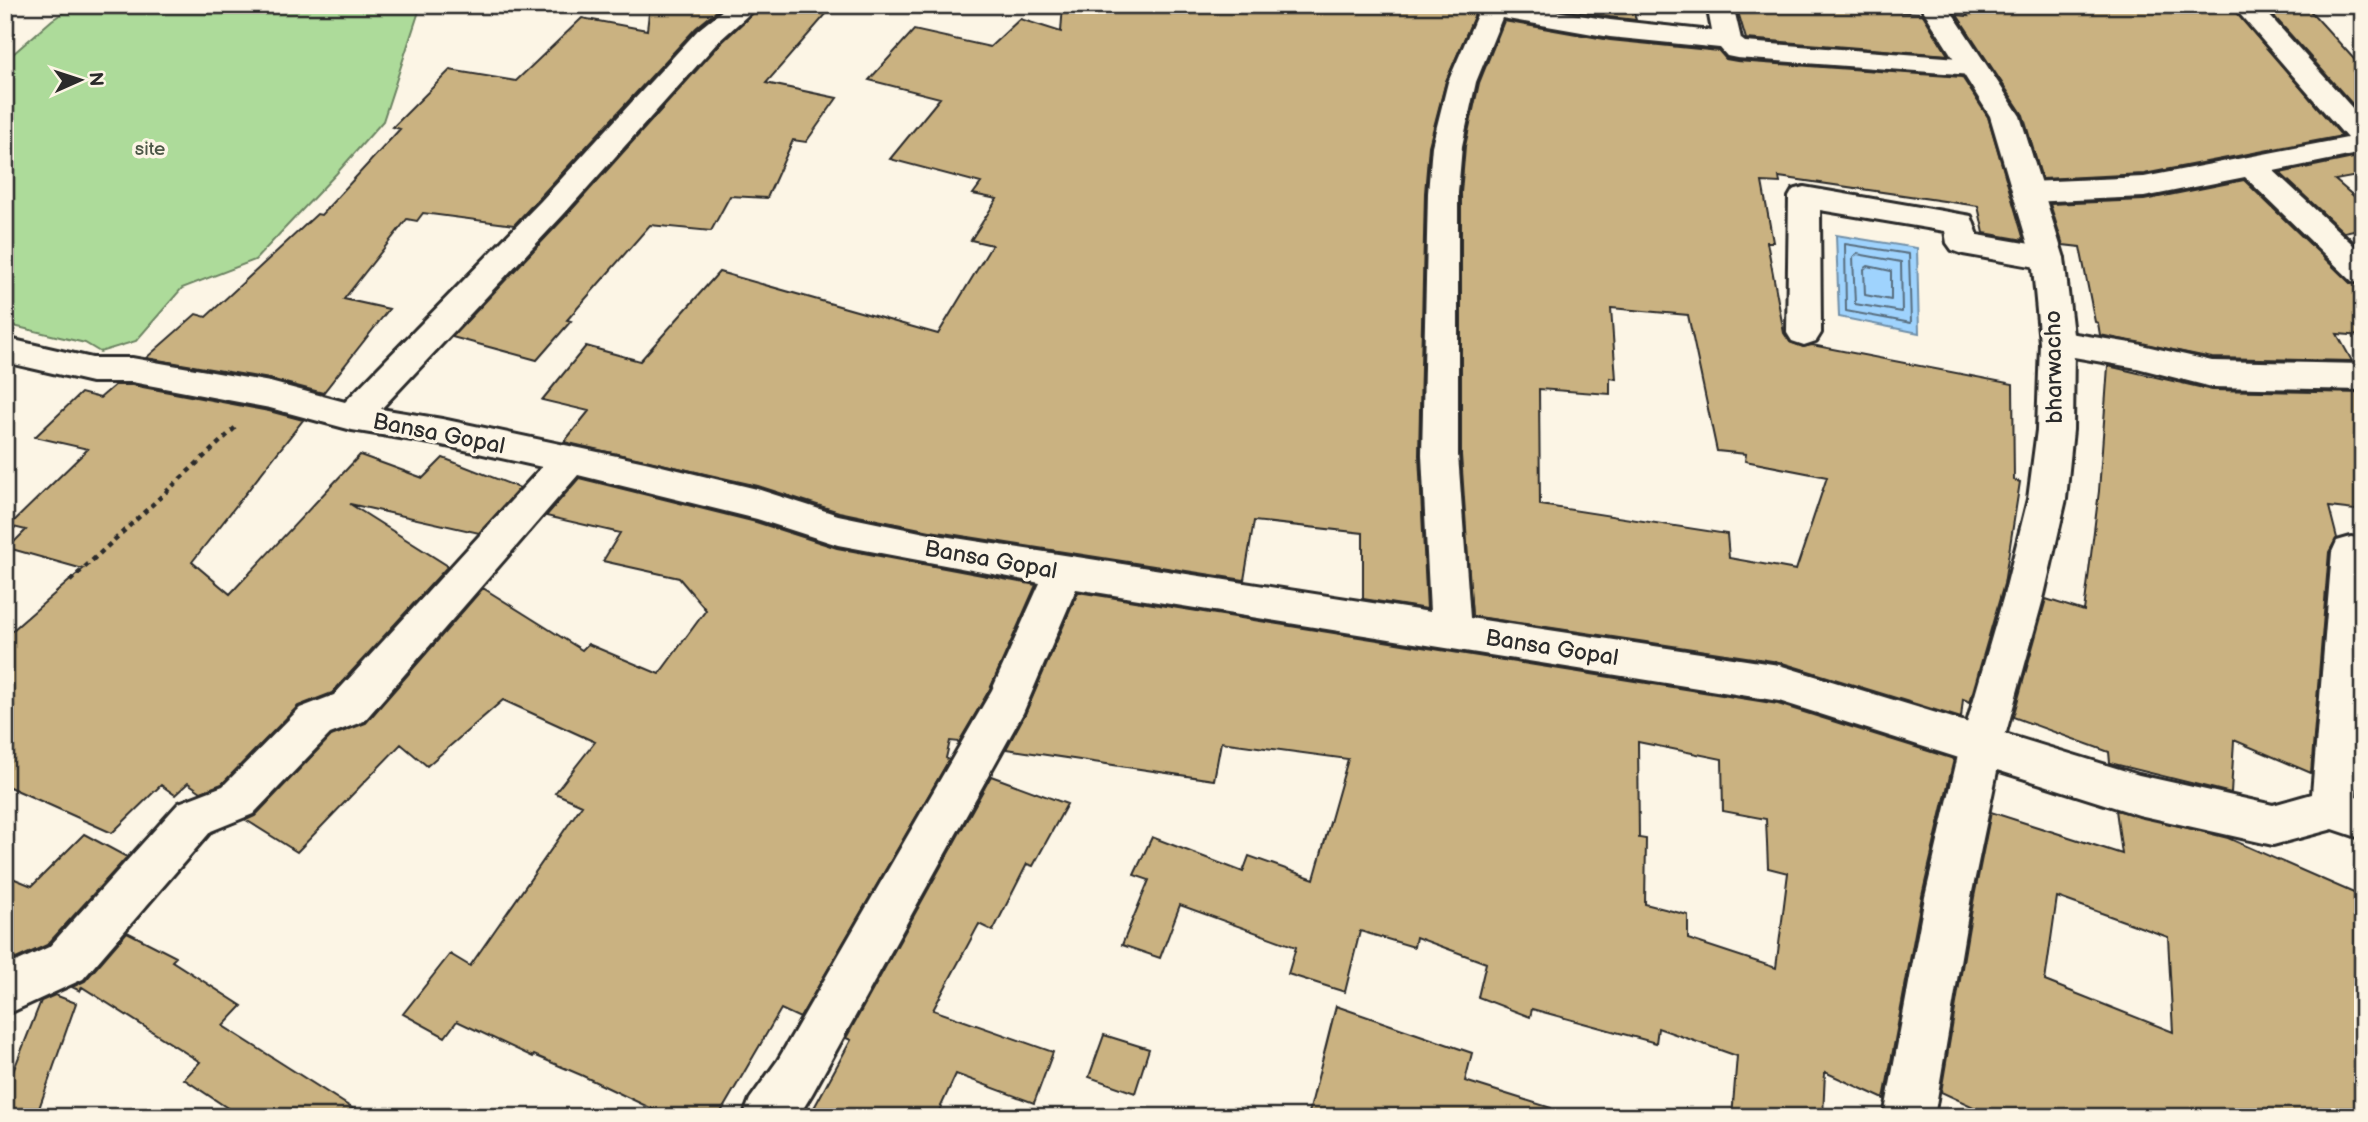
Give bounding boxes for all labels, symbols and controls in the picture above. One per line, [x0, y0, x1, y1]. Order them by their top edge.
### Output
north arrow [46, 46, 116, 116]
text: N [84, 71, 107, 87]
park label: site [135, 138, 165, 161]
street label: bharwacho [2039, 310, 2069, 424]
street label: Bansa Gopal [370, 407, 507, 461]
street label: Bansa Gopal [922, 535, 1059, 585]
street label: Bansa Gopal [1483, 624, 1620, 672]

